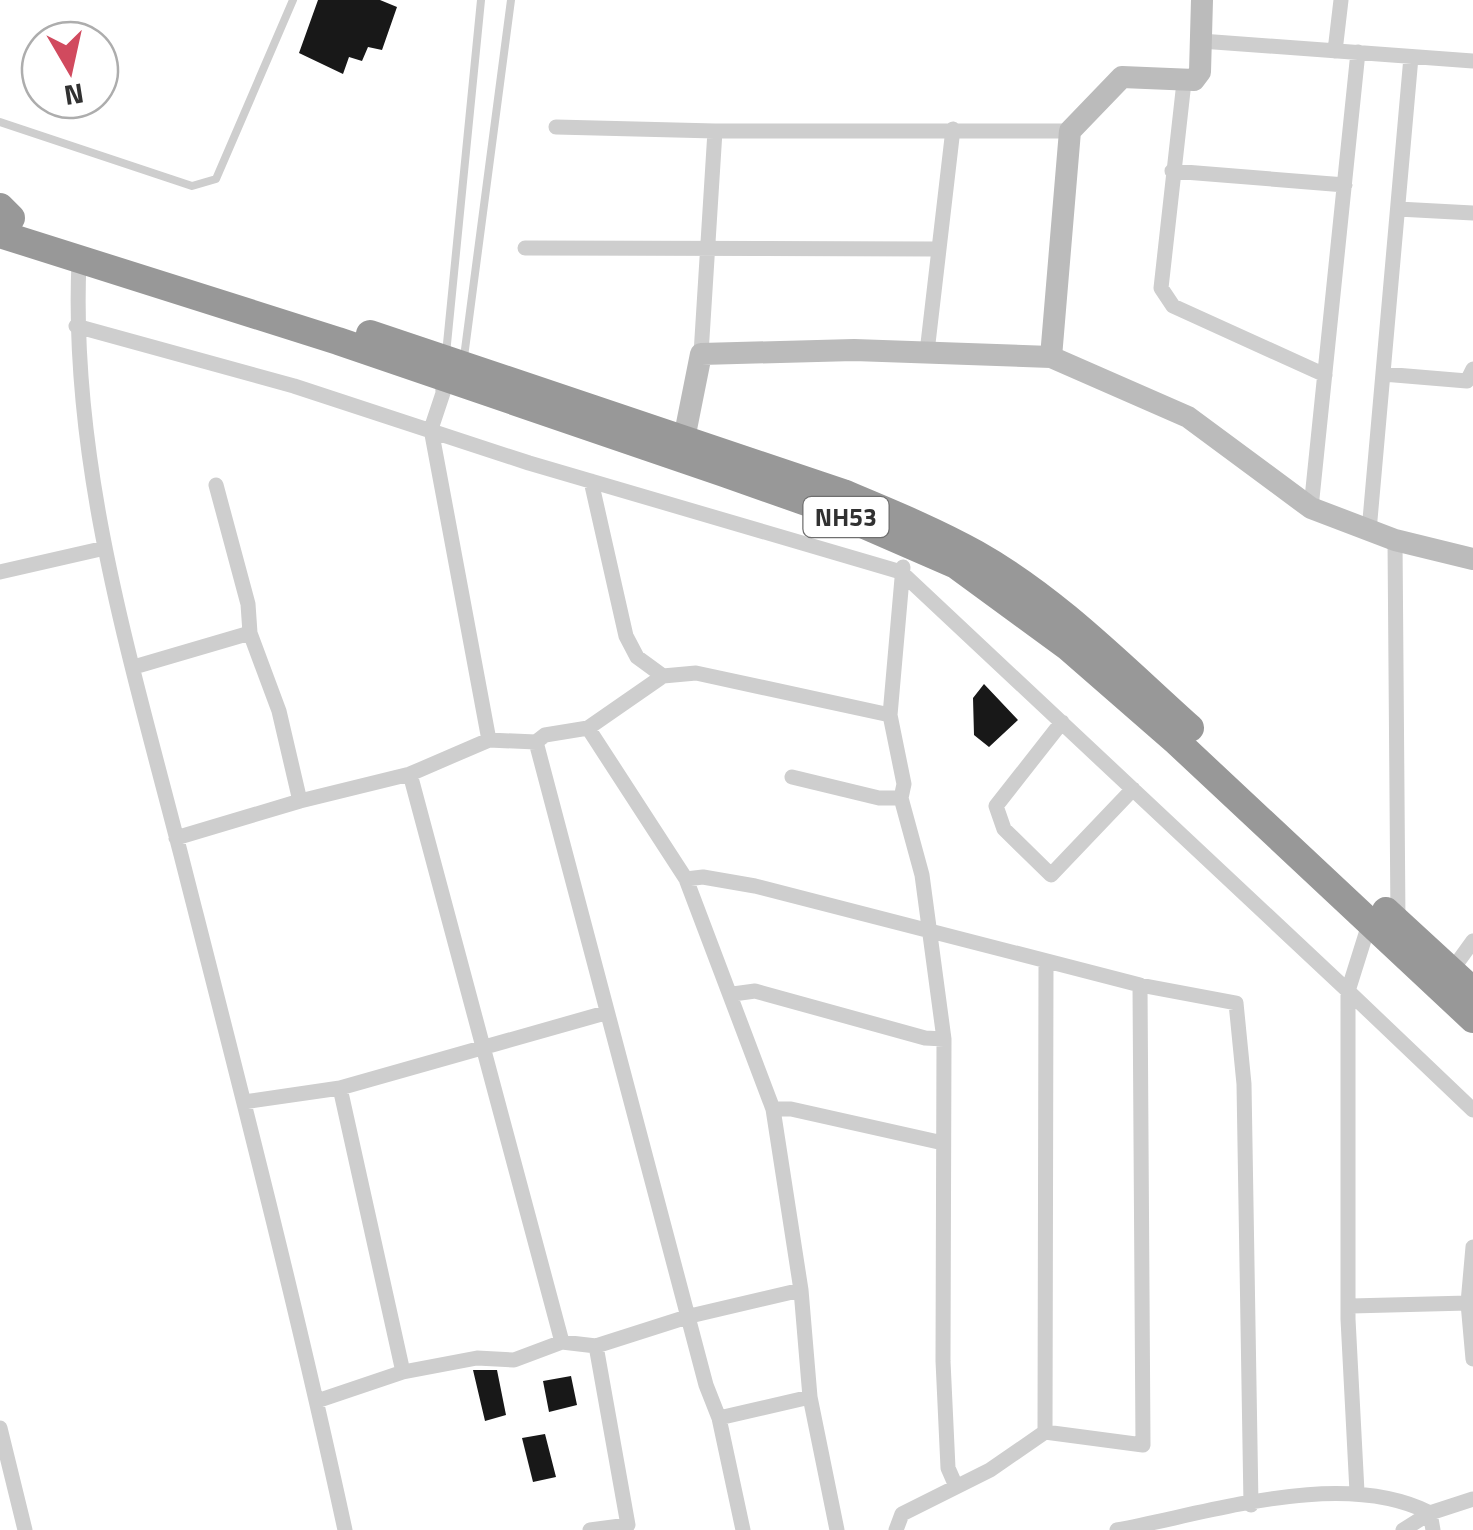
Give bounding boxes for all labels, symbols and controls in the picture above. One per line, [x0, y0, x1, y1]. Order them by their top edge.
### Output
north arrow [20, 20, 120, 120]
text: N [61, 72, 87, 118]
road number: NH53 [804, 497, 888, 537]

